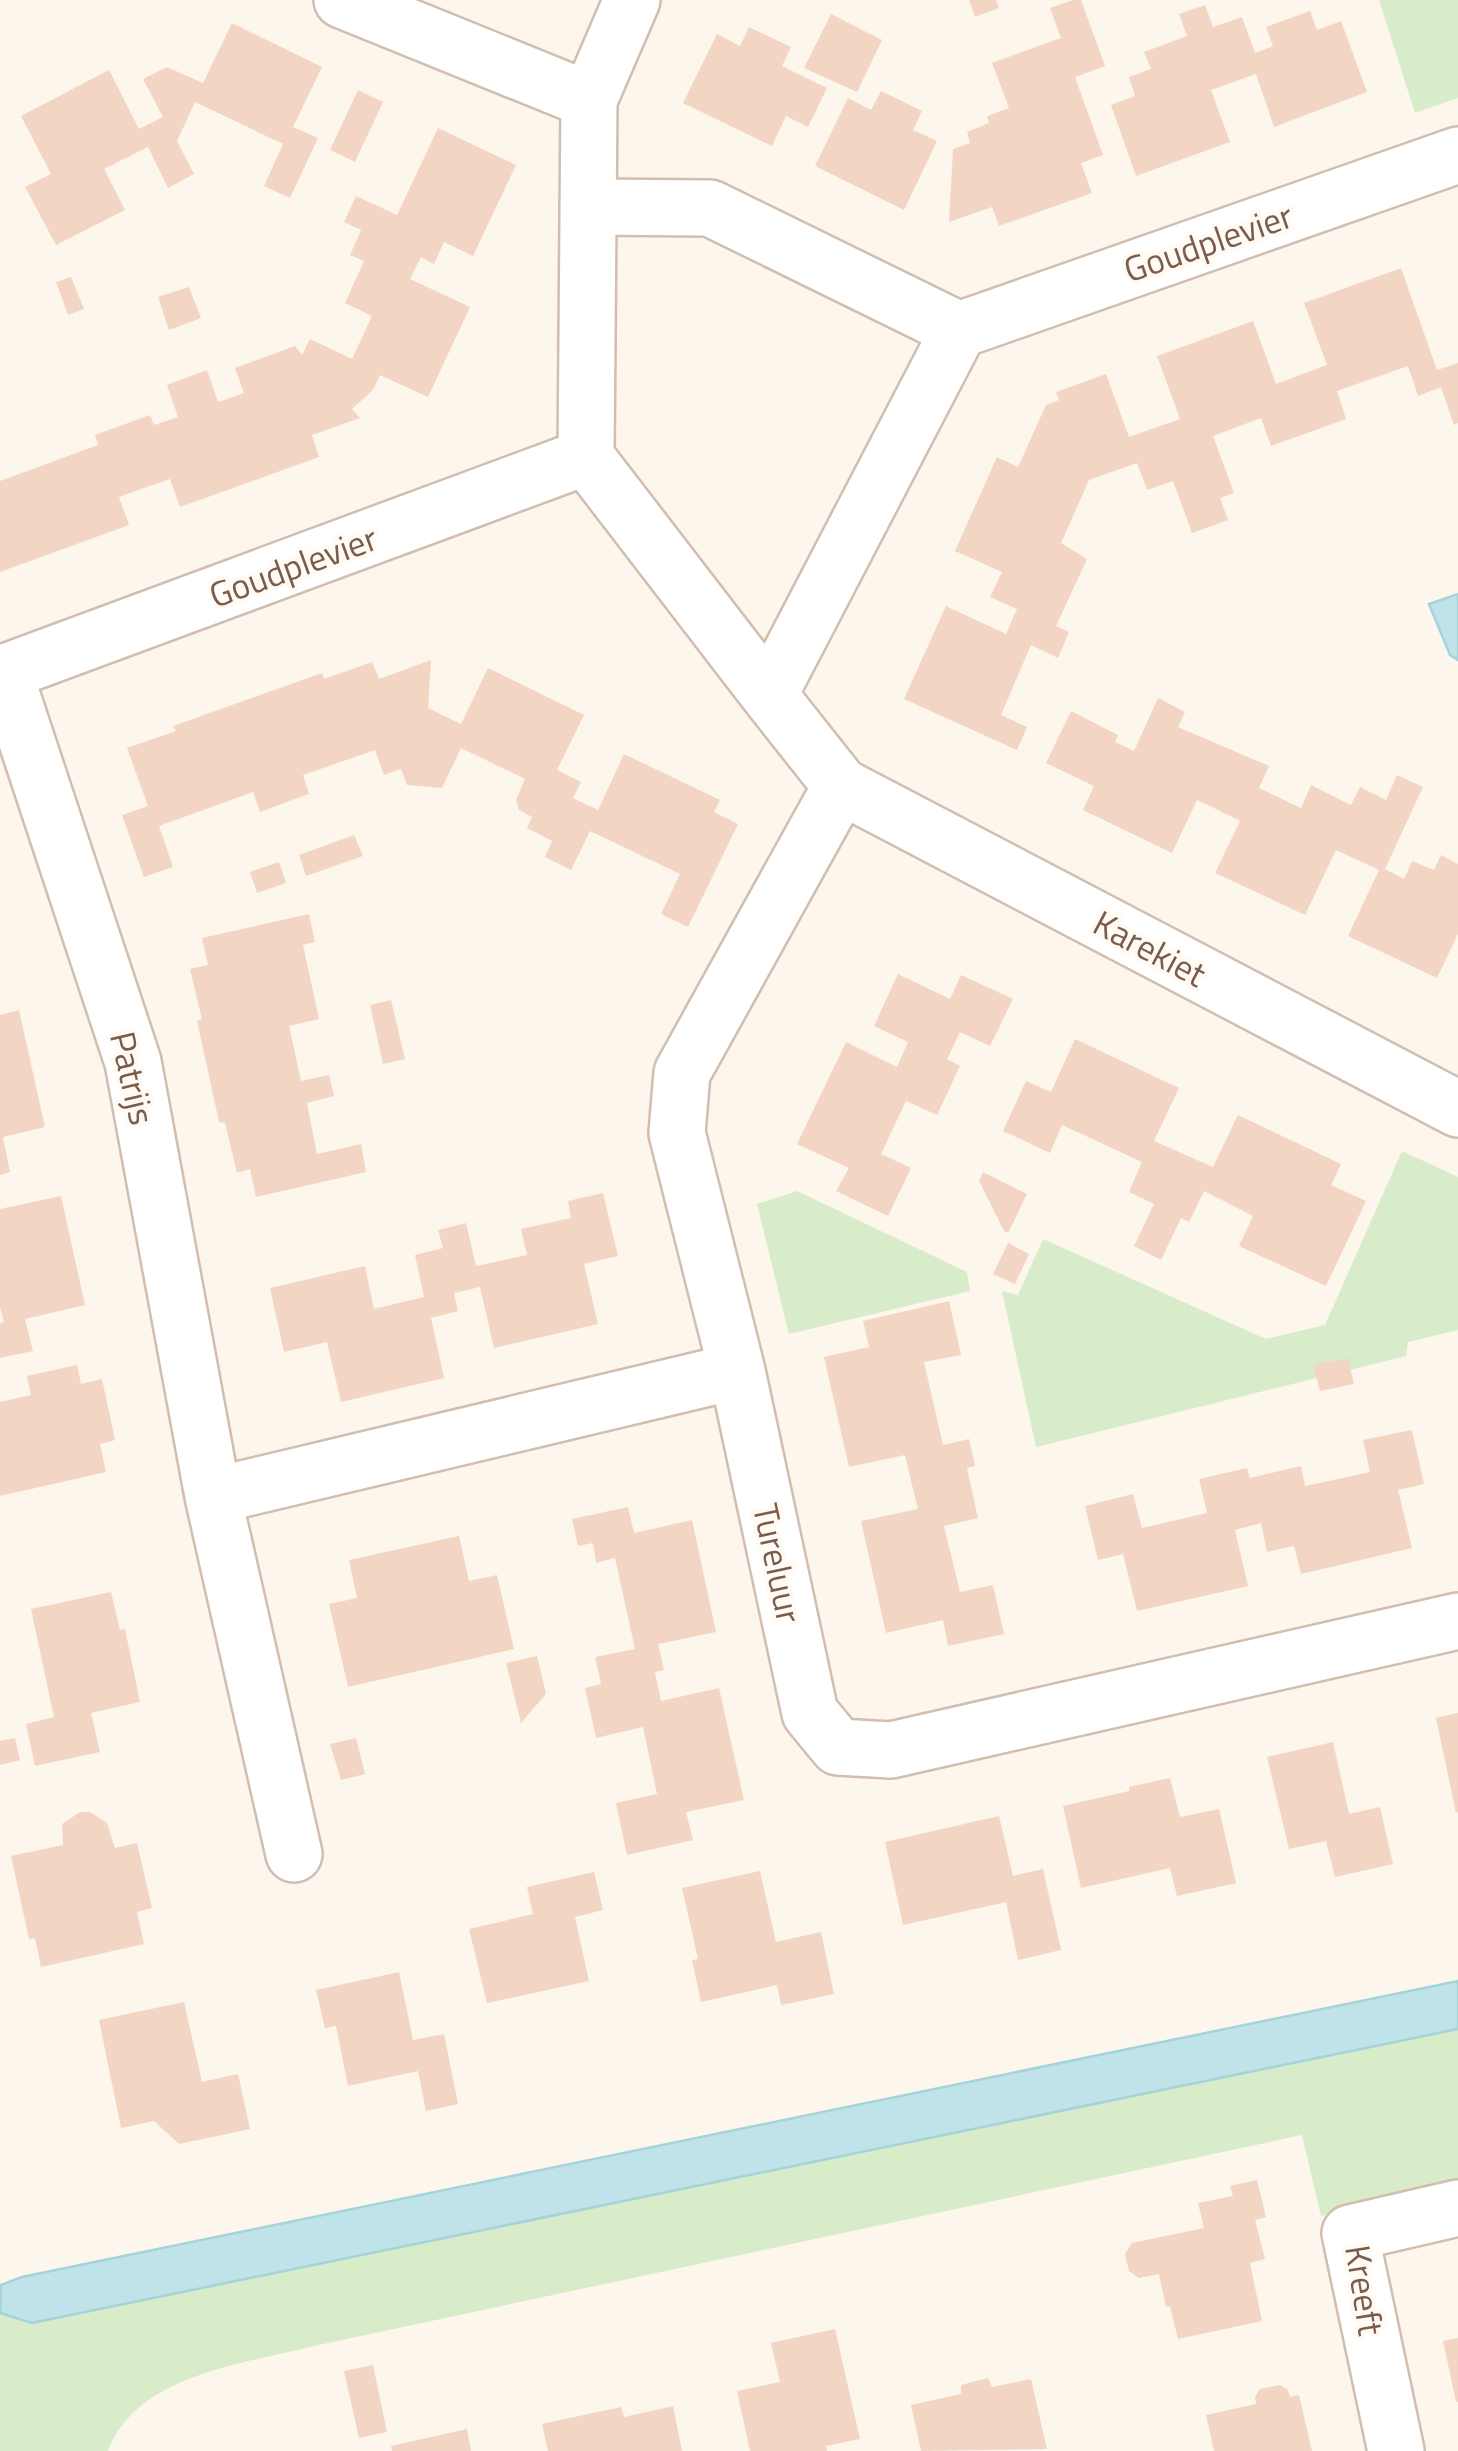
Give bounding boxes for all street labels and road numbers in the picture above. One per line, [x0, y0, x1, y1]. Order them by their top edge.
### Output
street label: Goudplevier [1116, 188, 1300, 296]
street label: Goudplevier [201, 511, 385, 621]
street label: Karekiet [1084, 896, 1216, 1000]
street label: Patrijs [96, 1026, 170, 1130]
street label: Tureluur [739, 1498, 817, 1628]
street label: Kreeft [1331, 2241, 1399, 2339]

